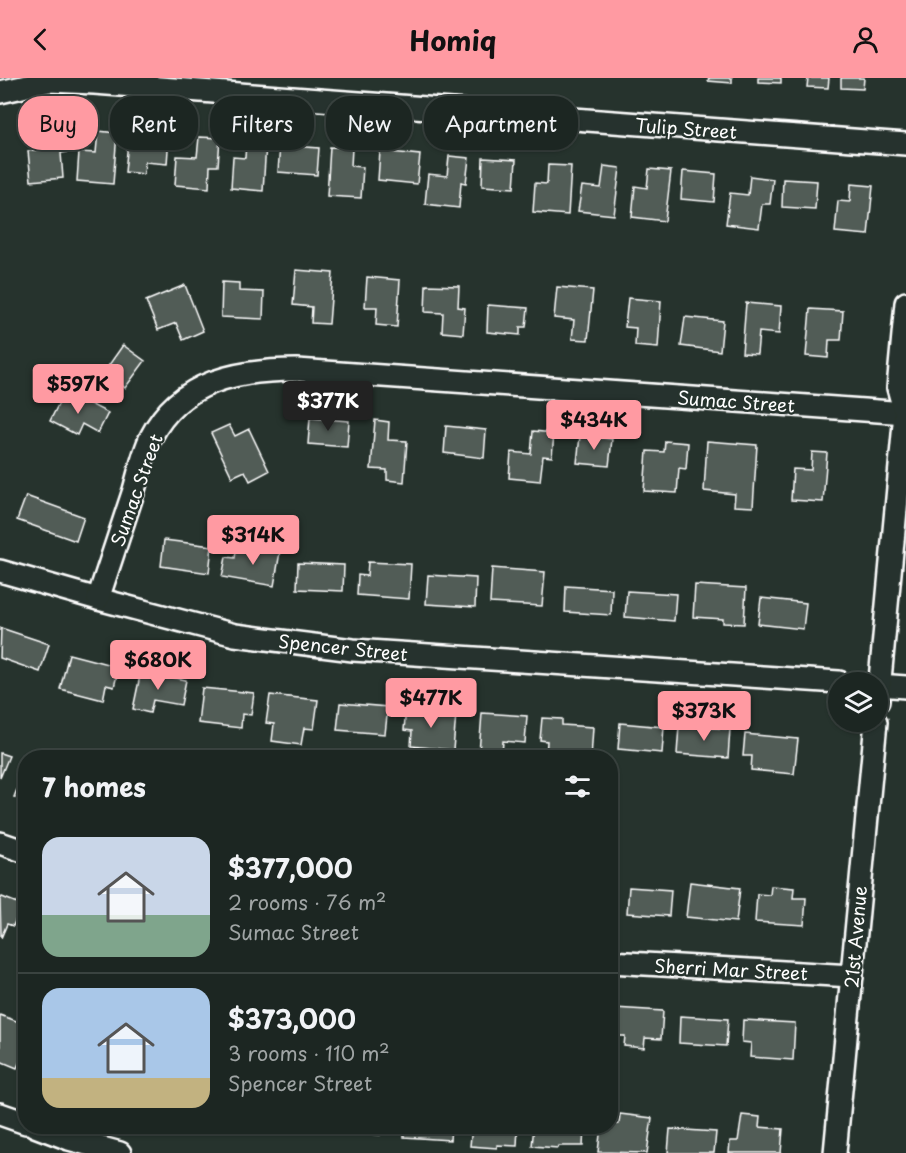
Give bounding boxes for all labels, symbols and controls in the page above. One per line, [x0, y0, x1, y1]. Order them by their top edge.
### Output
text: Homiq [409, 19, 497, 60]
icon: back [24, 23, 57, 56]
icon: person [849, 23, 882, 56]
chip: Buy [18, 96, 98, 150]
chip: Rent [110, 96, 198, 150]
chip: Filters [210, 96, 314, 150]
chip: New [326, 96, 412, 150]
chip: Apartment [424, 96, 578, 150]
street label: Tulip Street [634, 111, 738, 145]
pin: $597K [36, 364, 120, 415]
text: $597K [47, 368, 109, 398]
pin: $377K [286, 381, 370, 432]
street label: Sumac Street [676, 383, 796, 419]
text: $377K [297, 385, 359, 415]
pin: $434K [552, 400, 636, 451]
text: $434K [560, 404, 628, 434]
street label: Sumac Street [103, 430, 169, 550]
pin: $314K [211, 515, 295, 566]
text: $314K [221, 519, 285, 549]
street label: Spencer Street [277, 627, 409, 667]
pin: $680K [116, 640, 200, 691]
text: $680K [124, 644, 192, 674]
map controls [828, 672, 888, 732]
button: layers [828, 672, 888, 732]
pin: $477K [389, 678, 473, 729]
text: $477K [400, 682, 462, 712]
pin: $373K [662, 691, 746, 742]
text: $373K [672, 695, 736, 725]
text: 7 homes [42, 767, 146, 806]
icon: filters [561, 770, 594, 803]
text: $377,000 [228, 848, 353, 887]
icon: home [90, 861, 162, 933]
street label: 21st Avenue [837, 885, 873, 989]
text: 2 rooms · 76 m² [228, 887, 386, 917]
text: Sumac Street [228, 917, 359, 947]
street label: Sherri Mar Street [654, 952, 808, 986]
text: $373,000 [228, 999, 356, 1038]
icon: home [90, 1012, 162, 1084]
text: 3 rooms · 110 m² [228, 1038, 390, 1068]
text: Spencer Street [228, 1068, 372, 1098]

